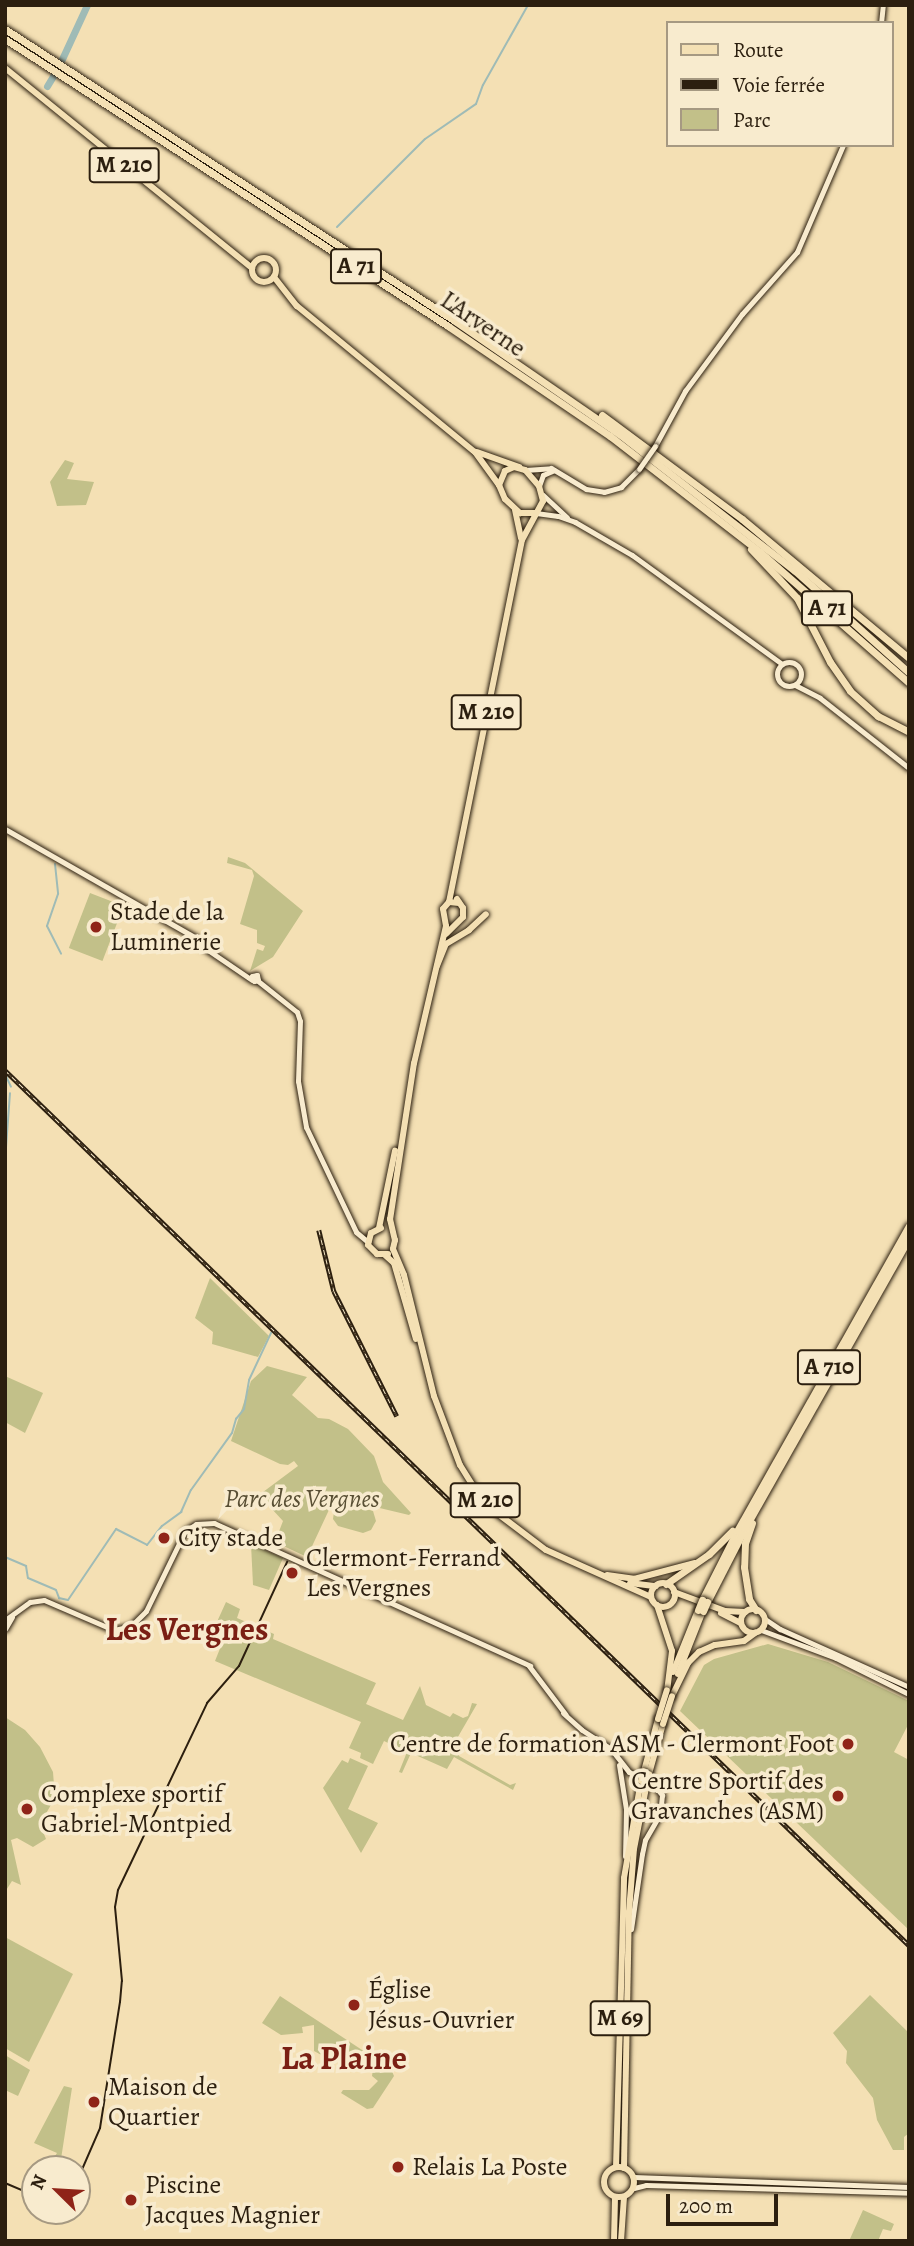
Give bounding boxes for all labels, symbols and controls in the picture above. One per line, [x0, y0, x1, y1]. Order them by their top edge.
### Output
legend [666, 21, 893, 147]
text: Route [733, 36, 783, 64]
text: Voie ferrée [733, 71, 825, 99]
text: Parc [733, 106, 771, 134]
road number: M 210 [87, 145, 161, 186]
road number: A 71 [330, 246, 382, 286]
street label: L'Arverne [434, 284, 532, 364]
road number: A 71 [801, 588, 853, 628]
road number: M 210 [449, 692, 523, 732]
place label: Stade de la Luminerie [110, 896, 224, 958]
marker: Stade de la Luminerie [88, 919, 104, 935]
road number: A 710 [796, 1346, 862, 1387]
road number: M 210 [448, 1480, 522, 1520]
park label: Parc des Vergnes [224, 1483, 380, 1515]
place label: City stade [178, 1522, 283, 1554]
marker: City stade [156, 1530, 172, 1546]
place label: Clermont-Ferrand Les Vergnes [306, 1542, 501, 1604]
marker: Clermont-Ferrand Les Vergnes [284, 1565, 300, 1581]
district label: Les Vergnes [105, 1609, 269, 1649]
place label: Centre de formation ASM - Clermont Foot [389, 1728, 834, 1760]
marker: Centre de formation ASM - Clermont Foot [840, 1736, 856, 1752]
place label: Centre Sportif des Gravanches (ASM) [631, 1765, 824, 1826]
place label: Complexe sportif Gabriel-Montpied [41, 1778, 232, 1840]
marker: Centre Sportif des Gravanches (ASM) [830, 1788, 846, 1804]
marker: Complexe sportif Gabriel-Montpied [19, 1801, 35, 1817]
place label: Église Jésus-Ouvrier [368, 1974, 514, 2036]
marker: Église Jésus-Ouvrier [346, 1997, 362, 2013]
road number: M 69 [588, 1997, 652, 2038]
district label: La Plaine [281, 2038, 407, 2078]
place label: Maison de Quartier [108, 2071, 218, 2132]
marker: Maison de Quartier [86, 2094, 102, 2110]
place label: Relais La Poste [412, 2151, 567, 2183]
north arrow [21, 2155, 91, 2225]
marker: Relais La Poste [390, 2159, 406, 2175]
place label: Piscine Jacques Magnier [145, 2169, 320, 2230]
text: N [24, 2171, 53, 2194]
scale bar [669, 2180, 781, 2224]
marker: Piscine Jacques Magnier [123, 2192, 139, 2208]
text: 200 m [679, 2192, 733, 2220]

